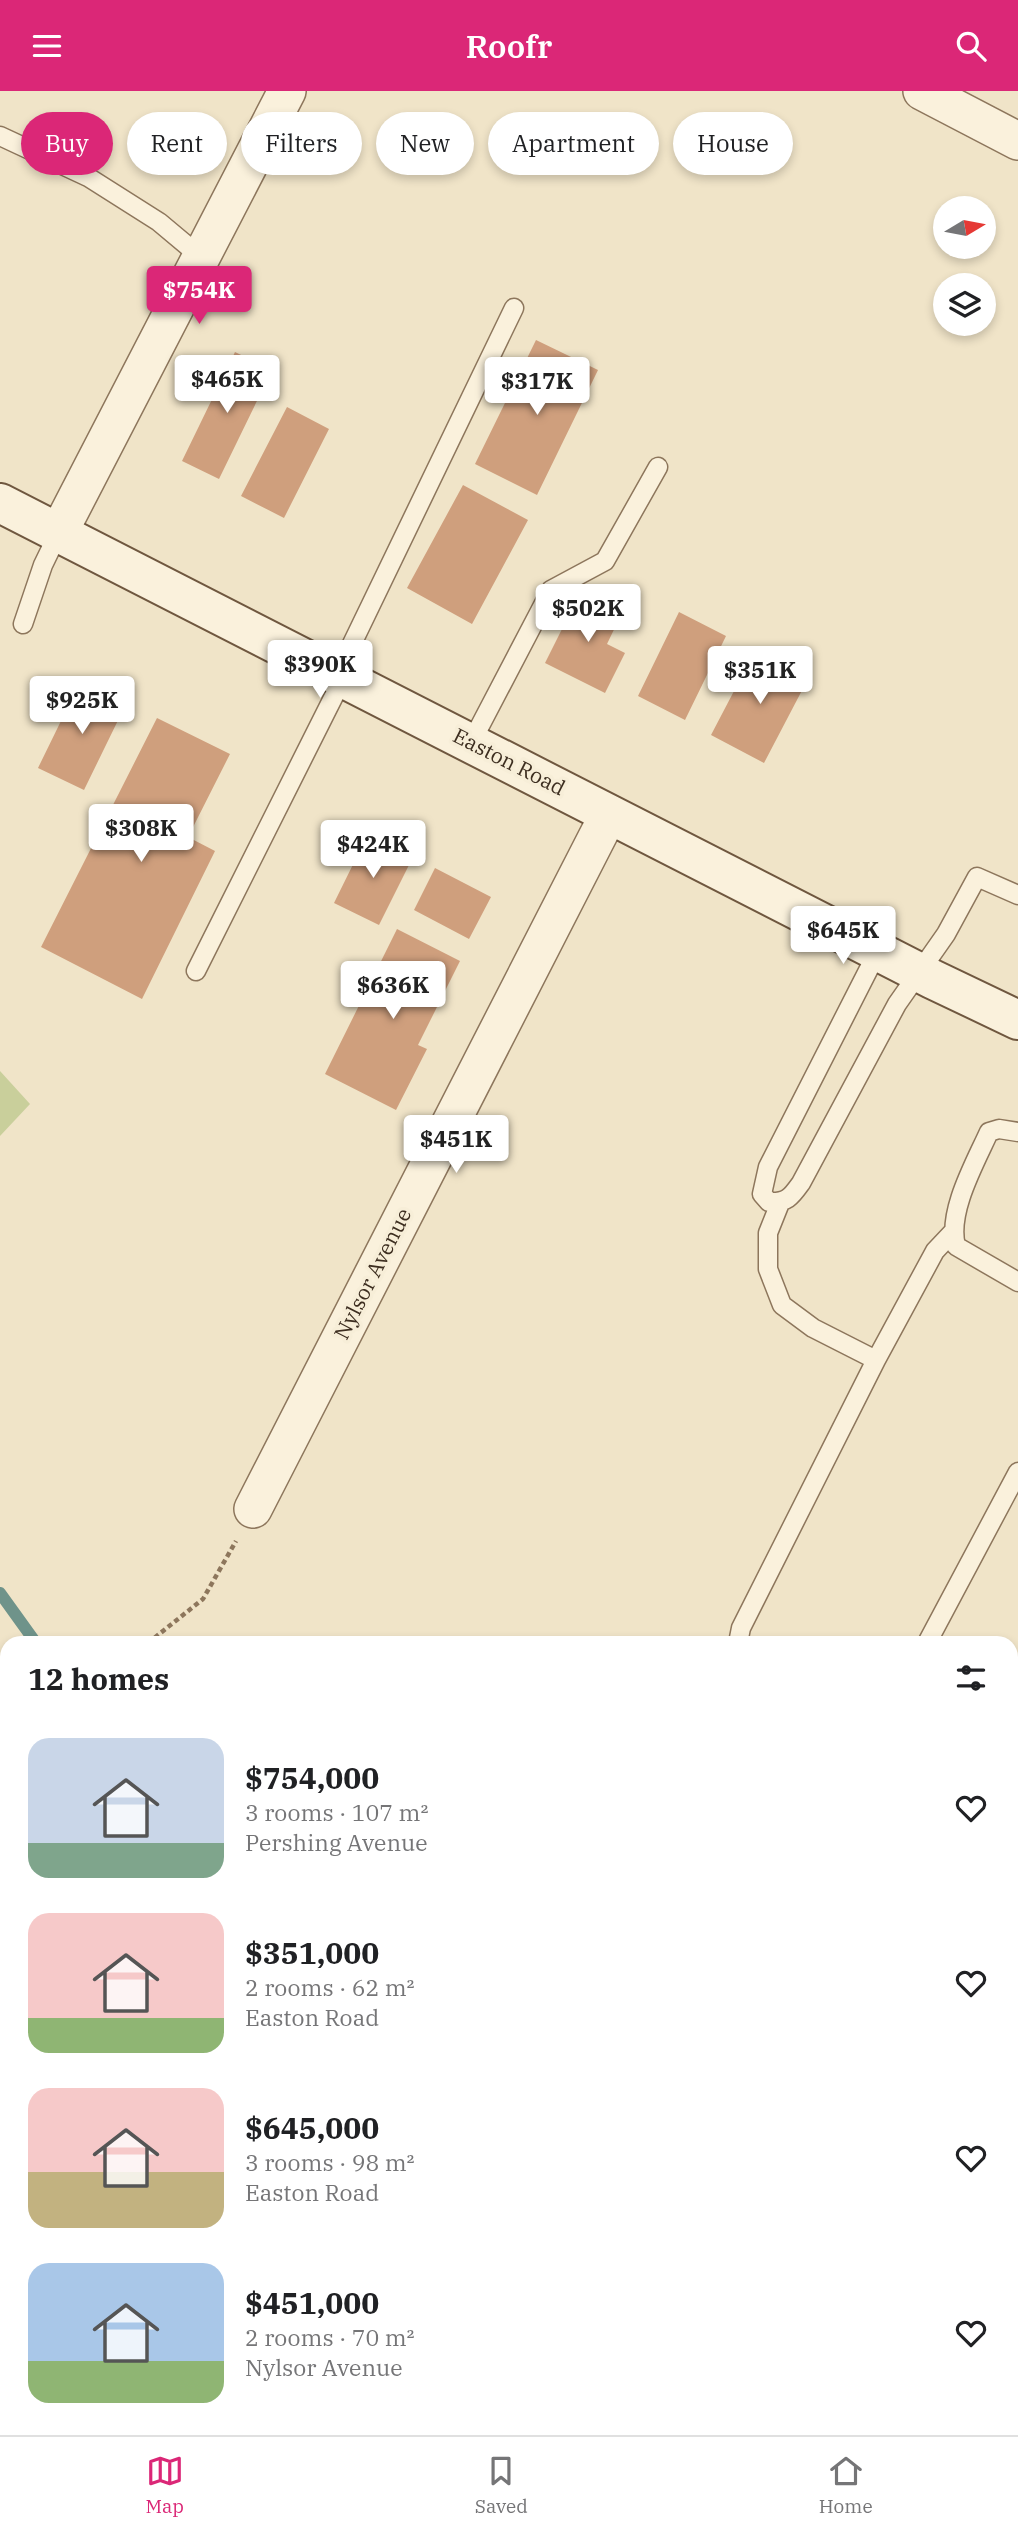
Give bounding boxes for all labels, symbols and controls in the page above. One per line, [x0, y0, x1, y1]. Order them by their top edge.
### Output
text: Roofr [466, 25, 552, 67]
icon: menu [28, 27, 66, 65]
icon: search [952, 27, 990, 65]
chip: Buy [21, 112, 113, 175]
chip: Rent [127, 112, 227, 175]
chip: Filters [241, 112, 362, 175]
chip: New [376, 112, 474, 175]
chip: Apartment [488, 112, 659, 175]
chip: House [673, 112, 793, 175]
north arrow [933, 196, 996, 259]
map controls [933, 196, 996, 336]
pin: $754K [150, 267, 248, 326]
button: layers [933, 273, 996, 336]
text: $754K [163, 274, 235, 304]
pin: $465K [178, 355, 276, 415]
pin: $317K [488, 357, 586, 417]
text: $465K [191, 363, 263, 393]
text: $317K [501, 365, 573, 395]
pin: $502K [539, 585, 637, 644]
text: $502K [552, 592, 624, 622]
pin: $390K [271, 641, 369, 700]
pin: $351K [711, 647, 809, 706]
text: $390K [284, 648, 356, 678]
text: $351K [724, 654, 796, 684]
pin: $925K [33, 677, 131, 736]
text: $925K [46, 684, 118, 714]
street label: Easton Road [448, 721, 571, 802]
pin: $308K [92, 805, 190, 864]
text: $308K [105, 812, 177, 842]
pin: $424K [324, 821, 422, 880]
text: $424K [337, 828, 409, 858]
pin: $645K [794, 907, 892, 966]
text: $645K [807, 914, 879, 944]
pin: $636K [344, 961, 442, 1021]
text: $636K [357, 969, 429, 999]
pin: $451K [407, 1115, 505, 1175]
text: $451K [420, 1123, 492, 1153]
street label: Nylsor Avenue [327, 1203, 417, 1344]
text: 12 homes [28, 1659, 169, 1698]
icon: filters [952, 1659, 990, 1697]
text: $754,000 [245, 1758, 379, 1797]
icon: home [84, 1766, 168, 1850]
icon: heart [952, 1789, 990, 1827]
text: 3 rooms · 107 m² [245, 1797, 428, 1827]
text: Pershing Avenue [245, 1827, 428, 1857]
text: $351,000 [245, 1933, 379, 1972]
icon: home [84, 1941, 168, 2025]
icon: heart [952, 1964, 990, 2002]
text: 2 rooms · 62 m² [245, 1972, 415, 2002]
text: Easton Road [245, 2002, 379, 2032]
text: $645,000 [245, 2108, 379, 2147]
icon: home [84, 2116, 168, 2200]
icon: heart [952, 2139, 990, 2177]
text: 3 rooms · 98 m² [245, 2147, 415, 2177]
text: Easton Road [245, 2177, 379, 2207]
text: $451,000 [245, 2283, 379, 2322]
icon: home [84, 2291, 168, 2375]
icon: heart [952, 2314, 990, 2352]
text: 2 rooms · 70 m² [245, 2322, 415, 2352]
text: Nylsor Avenue [245, 2352, 403, 2382]
tab: Map [145, 2452, 184, 2518]
tab: Saved [475, 2452, 528, 2518]
tab: Home [819, 2452, 873, 2518]

